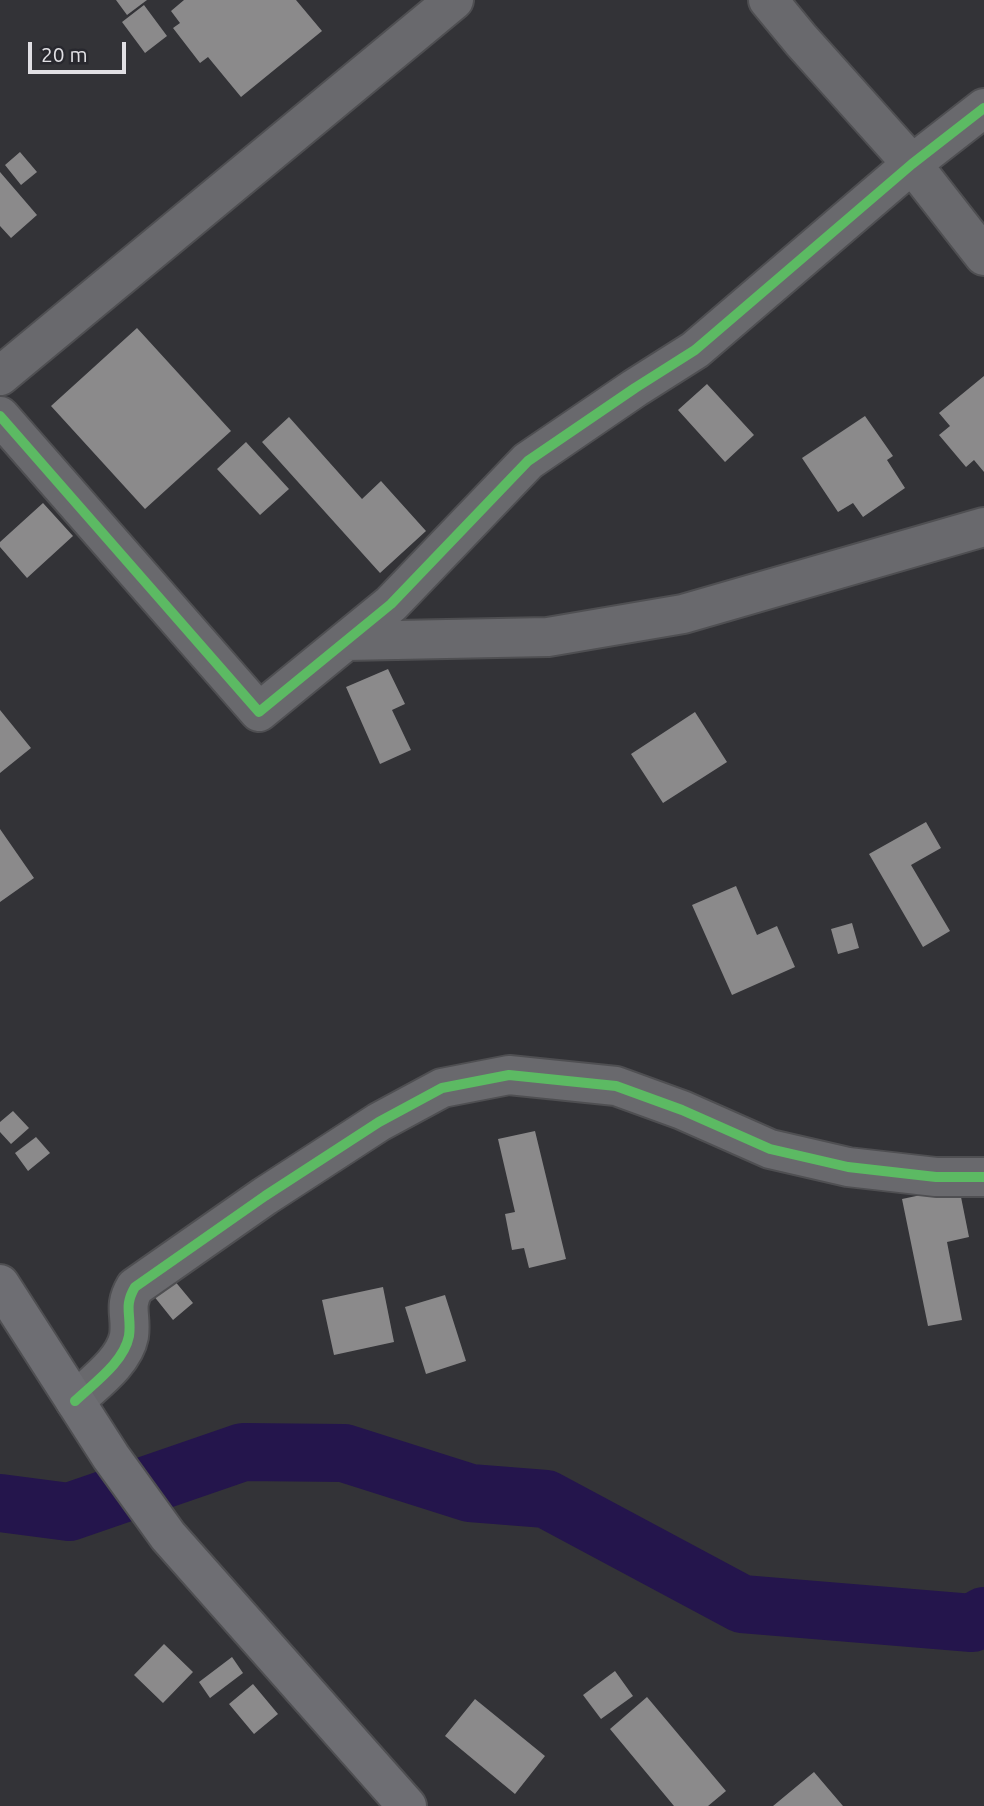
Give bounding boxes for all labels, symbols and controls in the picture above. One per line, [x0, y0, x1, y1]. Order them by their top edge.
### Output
scale bar [32, 28, 130, 72]
text: 20 m [41, 42, 88, 66]

